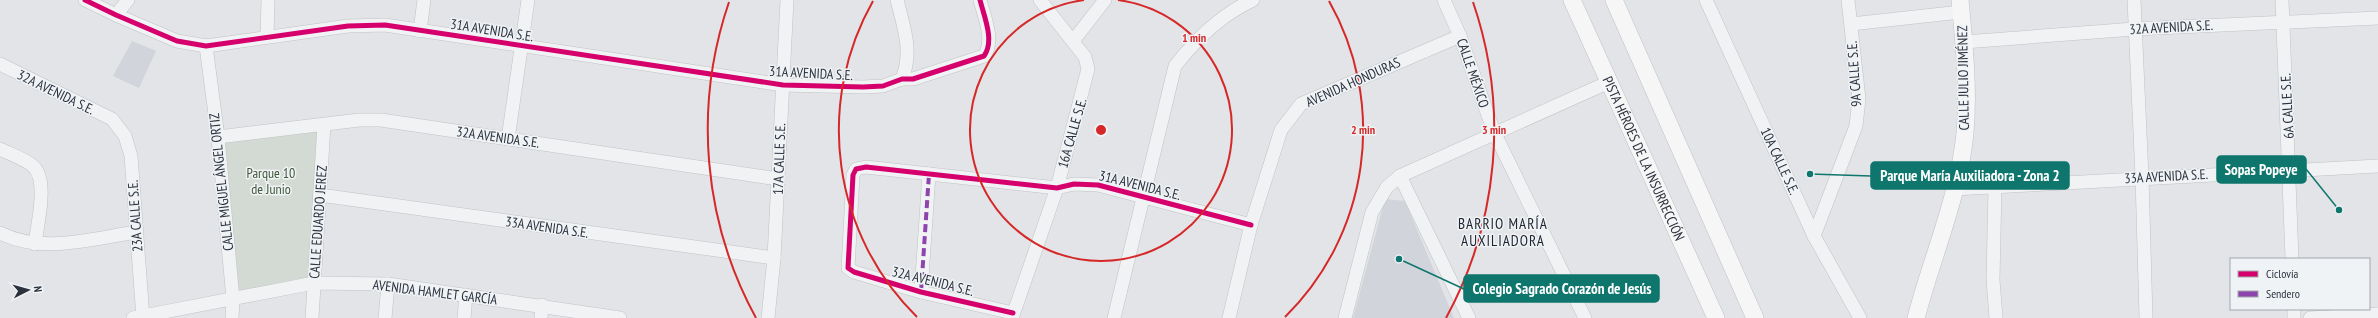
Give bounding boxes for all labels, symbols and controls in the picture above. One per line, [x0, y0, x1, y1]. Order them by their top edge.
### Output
street label: 31A AVENIDA S.E. [449, 15, 535, 45]
street label: 32A AVENIDA S.E. [2129, 16, 2213, 38]
street label: CALLE JULIO JIMÉNEZ [1953, 25, 1973, 131]
text: 1 min [1182, 30, 1206, 45]
street label: CALLE MÉXICO [1453, 36, 1493, 110]
street label: 9A CALLE S.E. [1843, 41, 1865, 107]
street label: AVENIDA HONDURAS [1303, 53, 1403, 111]
street label: 31A AVENIDA S.E. [769, 62, 853, 84]
street label: 32A AVENIDA S.E. [14, 66, 98, 118]
street label: PISTA HÉROES DE LA INSURRECCIÓN [1599, 73, 1689, 244]
street label: 6A CALLE S.E. [2276, 73, 2298, 139]
street label: 16A CALLE S.E. [1053, 96, 1091, 170]
street label: CALLE MIGUEL ÁNGEL ORTIZ [205, 112, 237, 252]
street label: 32A AVENIDA S.E. [455, 122, 541, 152]
text: 2 min [1351, 122, 1375, 137]
text: 3 min [1482, 122, 1506, 137]
street label: 17A CALLE S.E. [769, 123, 789, 195]
centre of rings [1094, 123, 1108, 137]
street label: 10A CALLE S.E. [1757, 125, 1803, 197]
callout: Sopas Popeye [2217, 156, 2306, 183]
text: Sopas Popeye [2224, 160, 2298, 179]
callout: Parque María Auxiliadora - Zona 2 [1871, 162, 2069, 189]
park label: Parque 10 de Junio [247, 164, 295, 198]
street label: CALLE EDUARDO JEREZ [305, 165, 331, 279]
street label: 33A AVENIDA S.E. [2124, 165, 2208, 187]
street label: 31A AVENIDA S.E. [1097, 166, 1183, 204]
text: Parque María Auxiliadora - Zona 2 [1880, 166, 2060, 185]
street label: 23A CALLE S.E. [124, 179, 146, 253]
street label: 33A AVENIDA S.E. [504, 212, 590, 242]
district label: BARRIO MARÍA AUXILIADORA [1458, 214, 1548, 250]
legend [2230, 258, 2370, 310]
street label: 32A AVENIDA S.E. [890, 262, 976, 300]
text: Ciclovía [2266, 266, 2298, 281]
north arrow [8, 270, 48, 310]
street label: AVENIDA HAMLET GARCÍA [372, 275, 499, 309]
callout: Colegio Sagrado Corazón de Jesús [1464, 275, 1659, 302]
text: Colegio Sagrado Corazón de Jesús [1472, 279, 1652, 298]
text: N [31, 285, 45, 293]
text: Sendero [2266, 286, 2300, 301]

